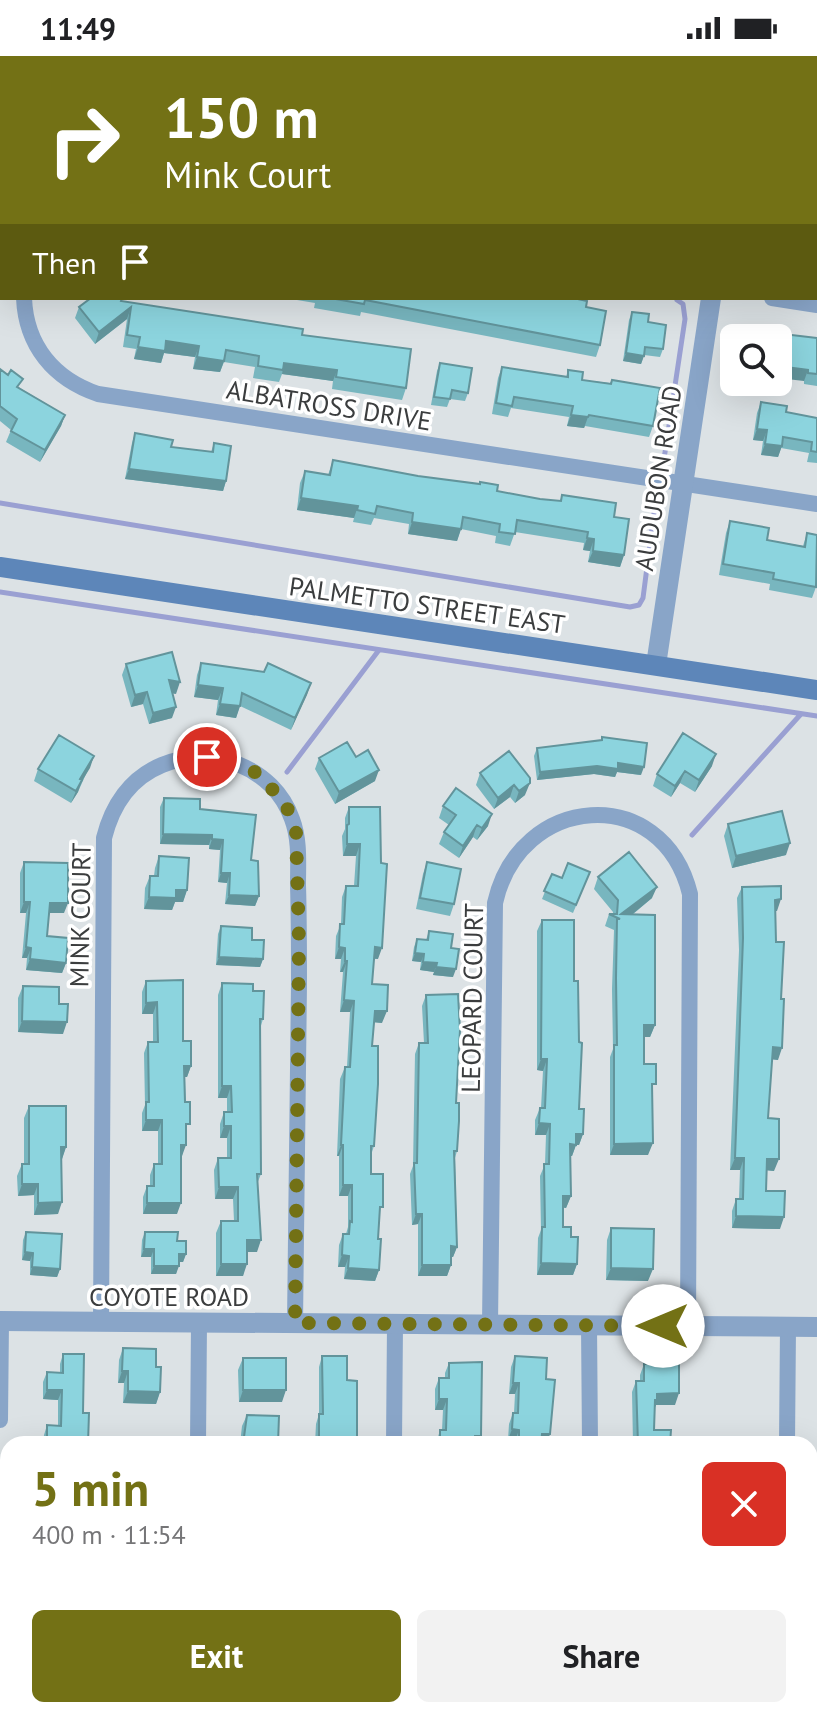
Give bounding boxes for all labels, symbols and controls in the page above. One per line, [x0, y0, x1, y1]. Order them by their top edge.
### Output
text: 11:49 [40, 9, 116, 48]
text: 150 m [164, 81, 319, 153]
icon: right [32, 88, 136, 192]
text: Mink Court [164, 151, 331, 198]
icon: arrive [113, 240, 157, 284]
text: Then [32, 243, 97, 282]
map controls [720, 324, 792, 396]
button: search [720, 324, 792, 396]
street label: ALBATROSS DRIVE [224, 372, 434, 438]
street label: AUDUBON ROAD [627, 383, 689, 573]
street label: PALMETTO STREET EAST [287, 569, 567, 641]
pin [173, 723, 241, 791]
icon: arrive [185, 735, 229, 779]
street label: MINK COURT [62, 842, 98, 988]
street label: LEOPARD COURT [454, 903, 490, 1093]
street label: COYOTE ROAD [89, 1280, 249, 1313]
position arrow [621, 1284, 705, 1368]
text: 5 min [32, 1457, 149, 1519]
button: close [702, 1462, 786, 1546]
text: 400 m · 11:54 [32, 1518, 186, 1551]
button: Exit [32, 1610, 401, 1702]
button: Share [417, 1610, 786, 1702]

